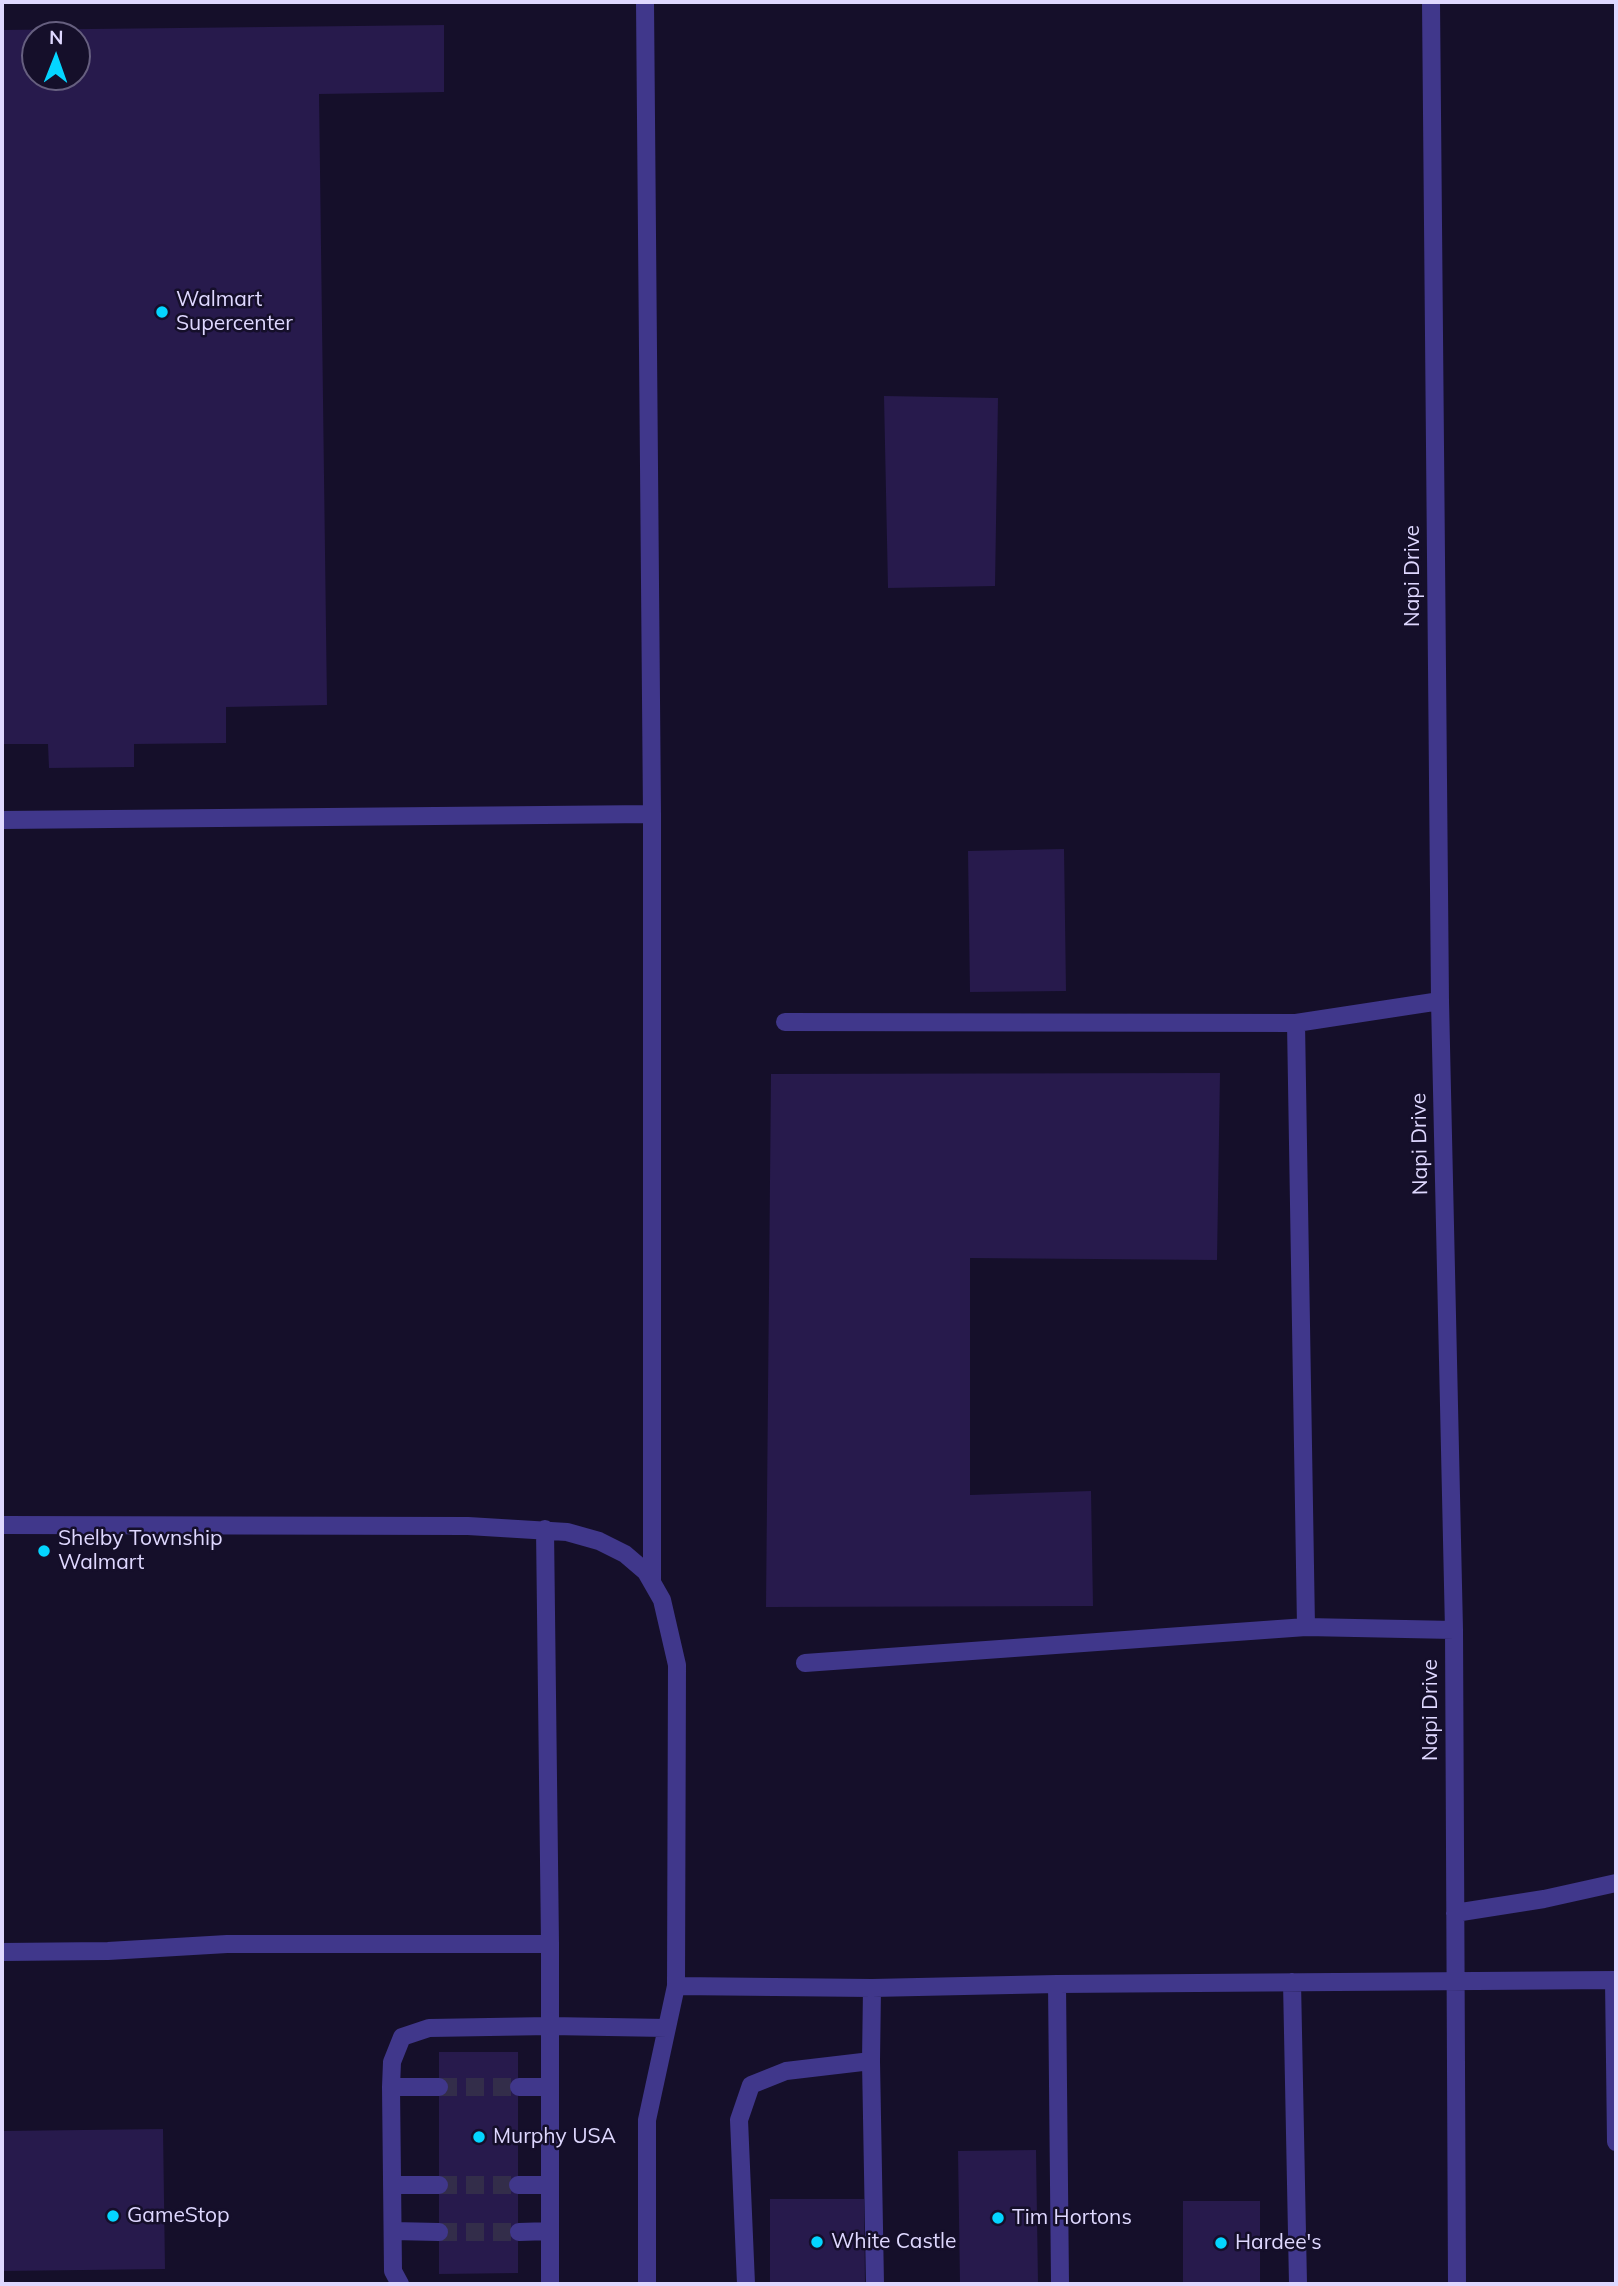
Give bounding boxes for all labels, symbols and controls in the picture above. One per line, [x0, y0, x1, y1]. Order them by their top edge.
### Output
north arrow [21, 21, 91, 91]
text: N [49, 25, 64, 49]
place label: Walmart Supercenter [176, 287, 293, 337]
marker: Walmart Supercenter [154, 304, 170, 320]
street label: Napi Drive [1400, 525, 1426, 627]
street label: Napi Drive [1407, 1093, 1433, 1195]
place label: Shelby Township Walmart [58, 1526, 223, 1576]
marker: Shelby Township Walmart [36, 1543, 52, 1559]
street label: Napi Drive [1418, 1659, 1444, 1761]
place label: Murphy USA [493, 2124, 616, 2150]
marker: Murphy USA [471, 2129, 487, 2145]
place label: GameStop [127, 2203, 230, 2229]
place label: Tim Hortons [1012, 2205, 1132, 2231]
marker: GameStop [105, 2208, 121, 2224]
marker: Tim Hortons [990, 2210, 1006, 2226]
place label: White Castle [831, 2229, 957, 2255]
place label: Hardee's [1235, 2230, 1322, 2256]
marker: White Castle [809, 2234, 825, 2250]
marker: Hardee's [1213, 2235, 1229, 2251]

